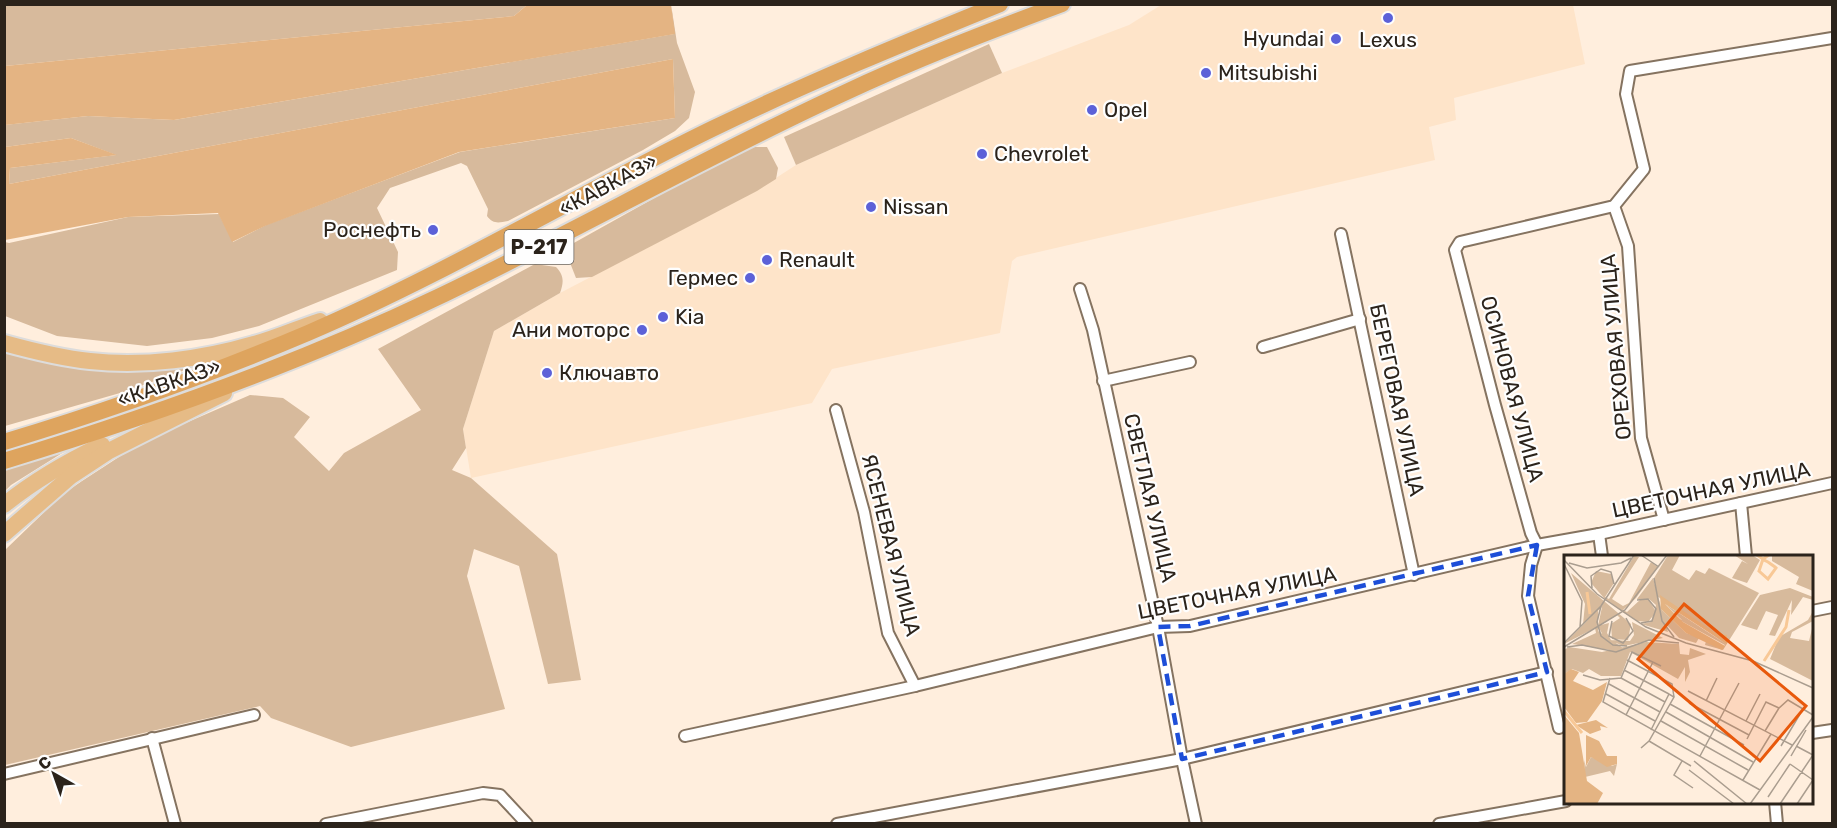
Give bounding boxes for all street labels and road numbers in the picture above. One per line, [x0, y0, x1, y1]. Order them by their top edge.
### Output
street label: «КАВКАЗ» [554, 148, 661, 221]
road number: Р-217 [504, 230, 574, 264]
street label: ОРЕХОВАЯ УЛИЦА [1595, 253, 1636, 441]
street label: ОСИНОВАЯ УЛИЦА [1476, 293, 1549, 485]
street label: БЕРЕГОВАЯ УЛИЦА [1365, 301, 1430, 498]
street label: «КАВКАЗ» [114, 353, 224, 412]
street label: СВЕТЛАЯ УЛИЦА [1119, 411, 1182, 585]
street label: ЯСЕНЕВАЯ УЛИЦА [857, 451, 926, 639]
street label: ЦВЕТОЧНАЯ УЛИЦА [1610, 456, 1812, 523]
street label: ЦВЕТОЧНАЯ УЛИЦА [1135, 561, 1338, 624]

